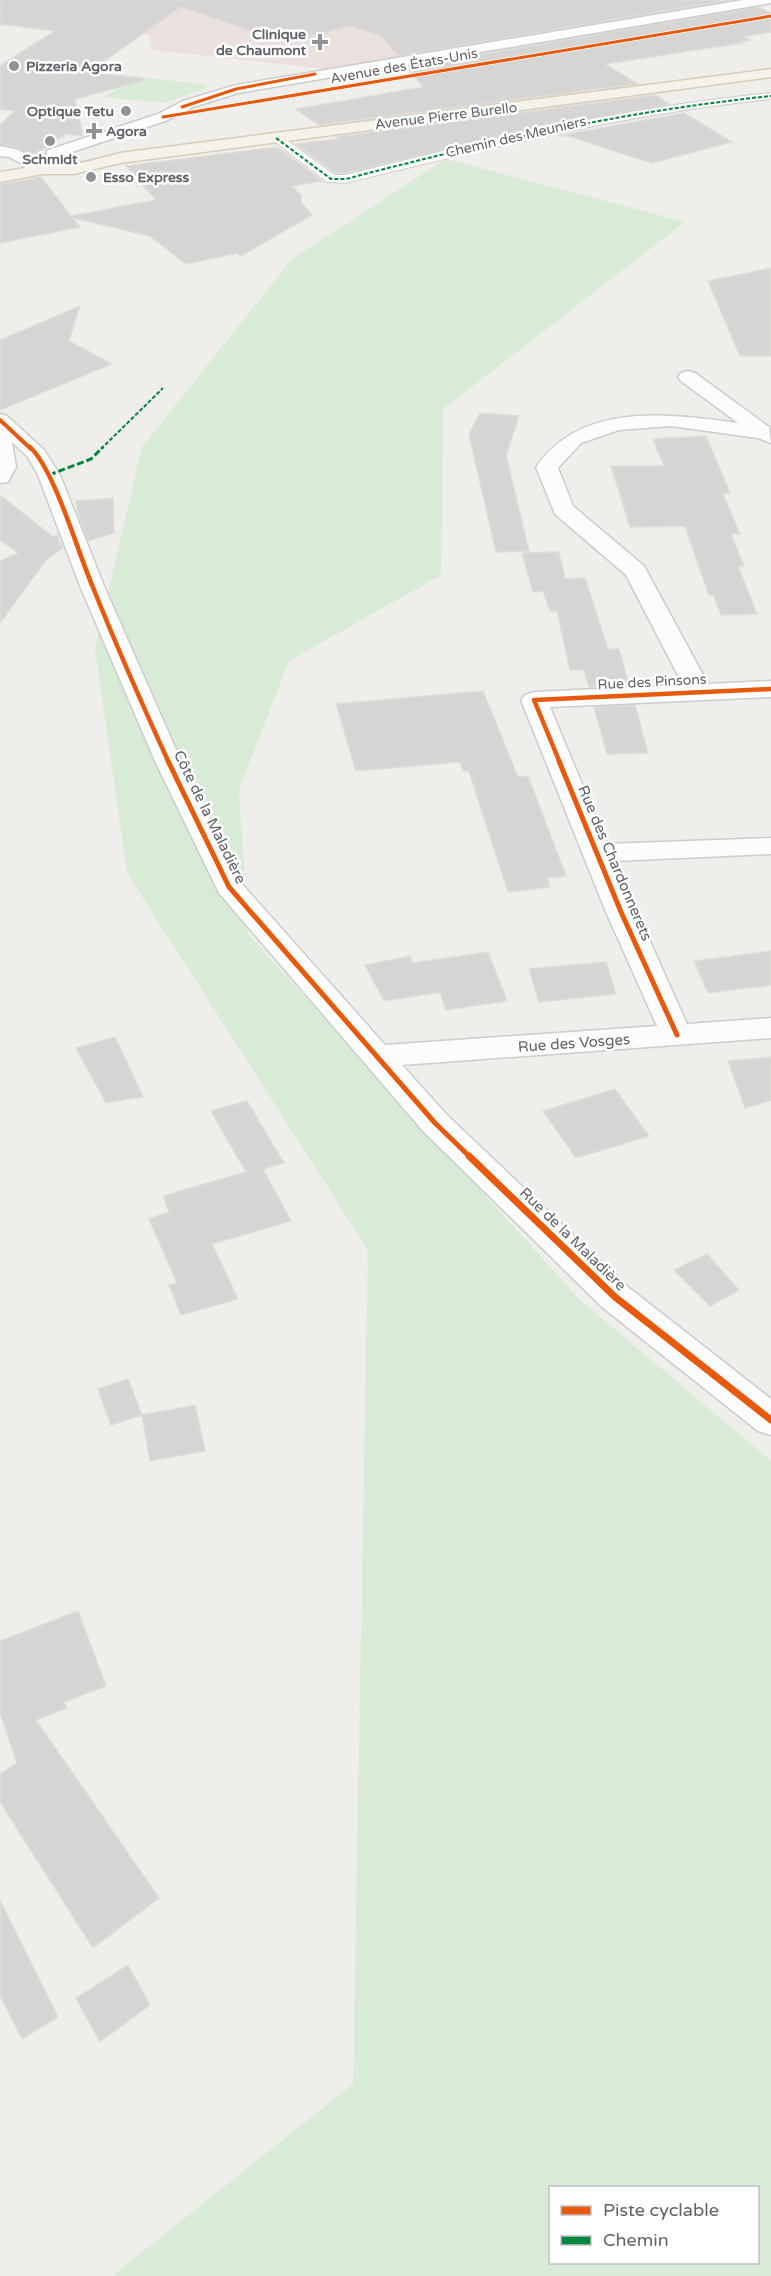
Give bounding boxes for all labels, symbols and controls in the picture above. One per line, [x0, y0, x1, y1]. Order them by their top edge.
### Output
place label: Clinique de Chaumont [216, 26, 307, 59]
marker: Clinique de Chaumont [311, 33, 329, 51]
street label: Avenue des États-Unis [329, 45, 479, 87]
place label: Pizzeria Agora [26, 58, 122, 75]
marker: Pizzeria Agora [7, 59, 21, 73]
street label: Avenue Pierre Burello [374, 99, 518, 133]
place label: Optique Tetu [27, 103, 114, 120]
marker: Optique Tetu [119, 104, 133, 118]
street label: Chemin des Meuniers [444, 113, 588, 161]
place label: Agora [106, 123, 147, 140]
marker: Agora [87, 124, 101, 138]
marker: Schmidt [43, 134, 57, 148]
place label: Schmidt [22, 151, 78, 168]
place label: Esso Express [103, 169, 190, 186]
marker: Esso Express [84, 170, 98, 184]
street label: Rue des Pinsons [597, 671, 707, 693]
street label: Côte de la Maladière [170, 747, 250, 887]
street label: Rue des Chardonnerets [574, 783, 656, 943]
street label: Rue des Vosges [517, 1030, 631, 1056]
street label: Rue de la Maladière [516, 1184, 630, 1294]
legend [549, 2186, 759, 2264]
text: Piste cyclable [603, 2199, 719, 2221]
text: Chemin [603, 2229, 669, 2251]

